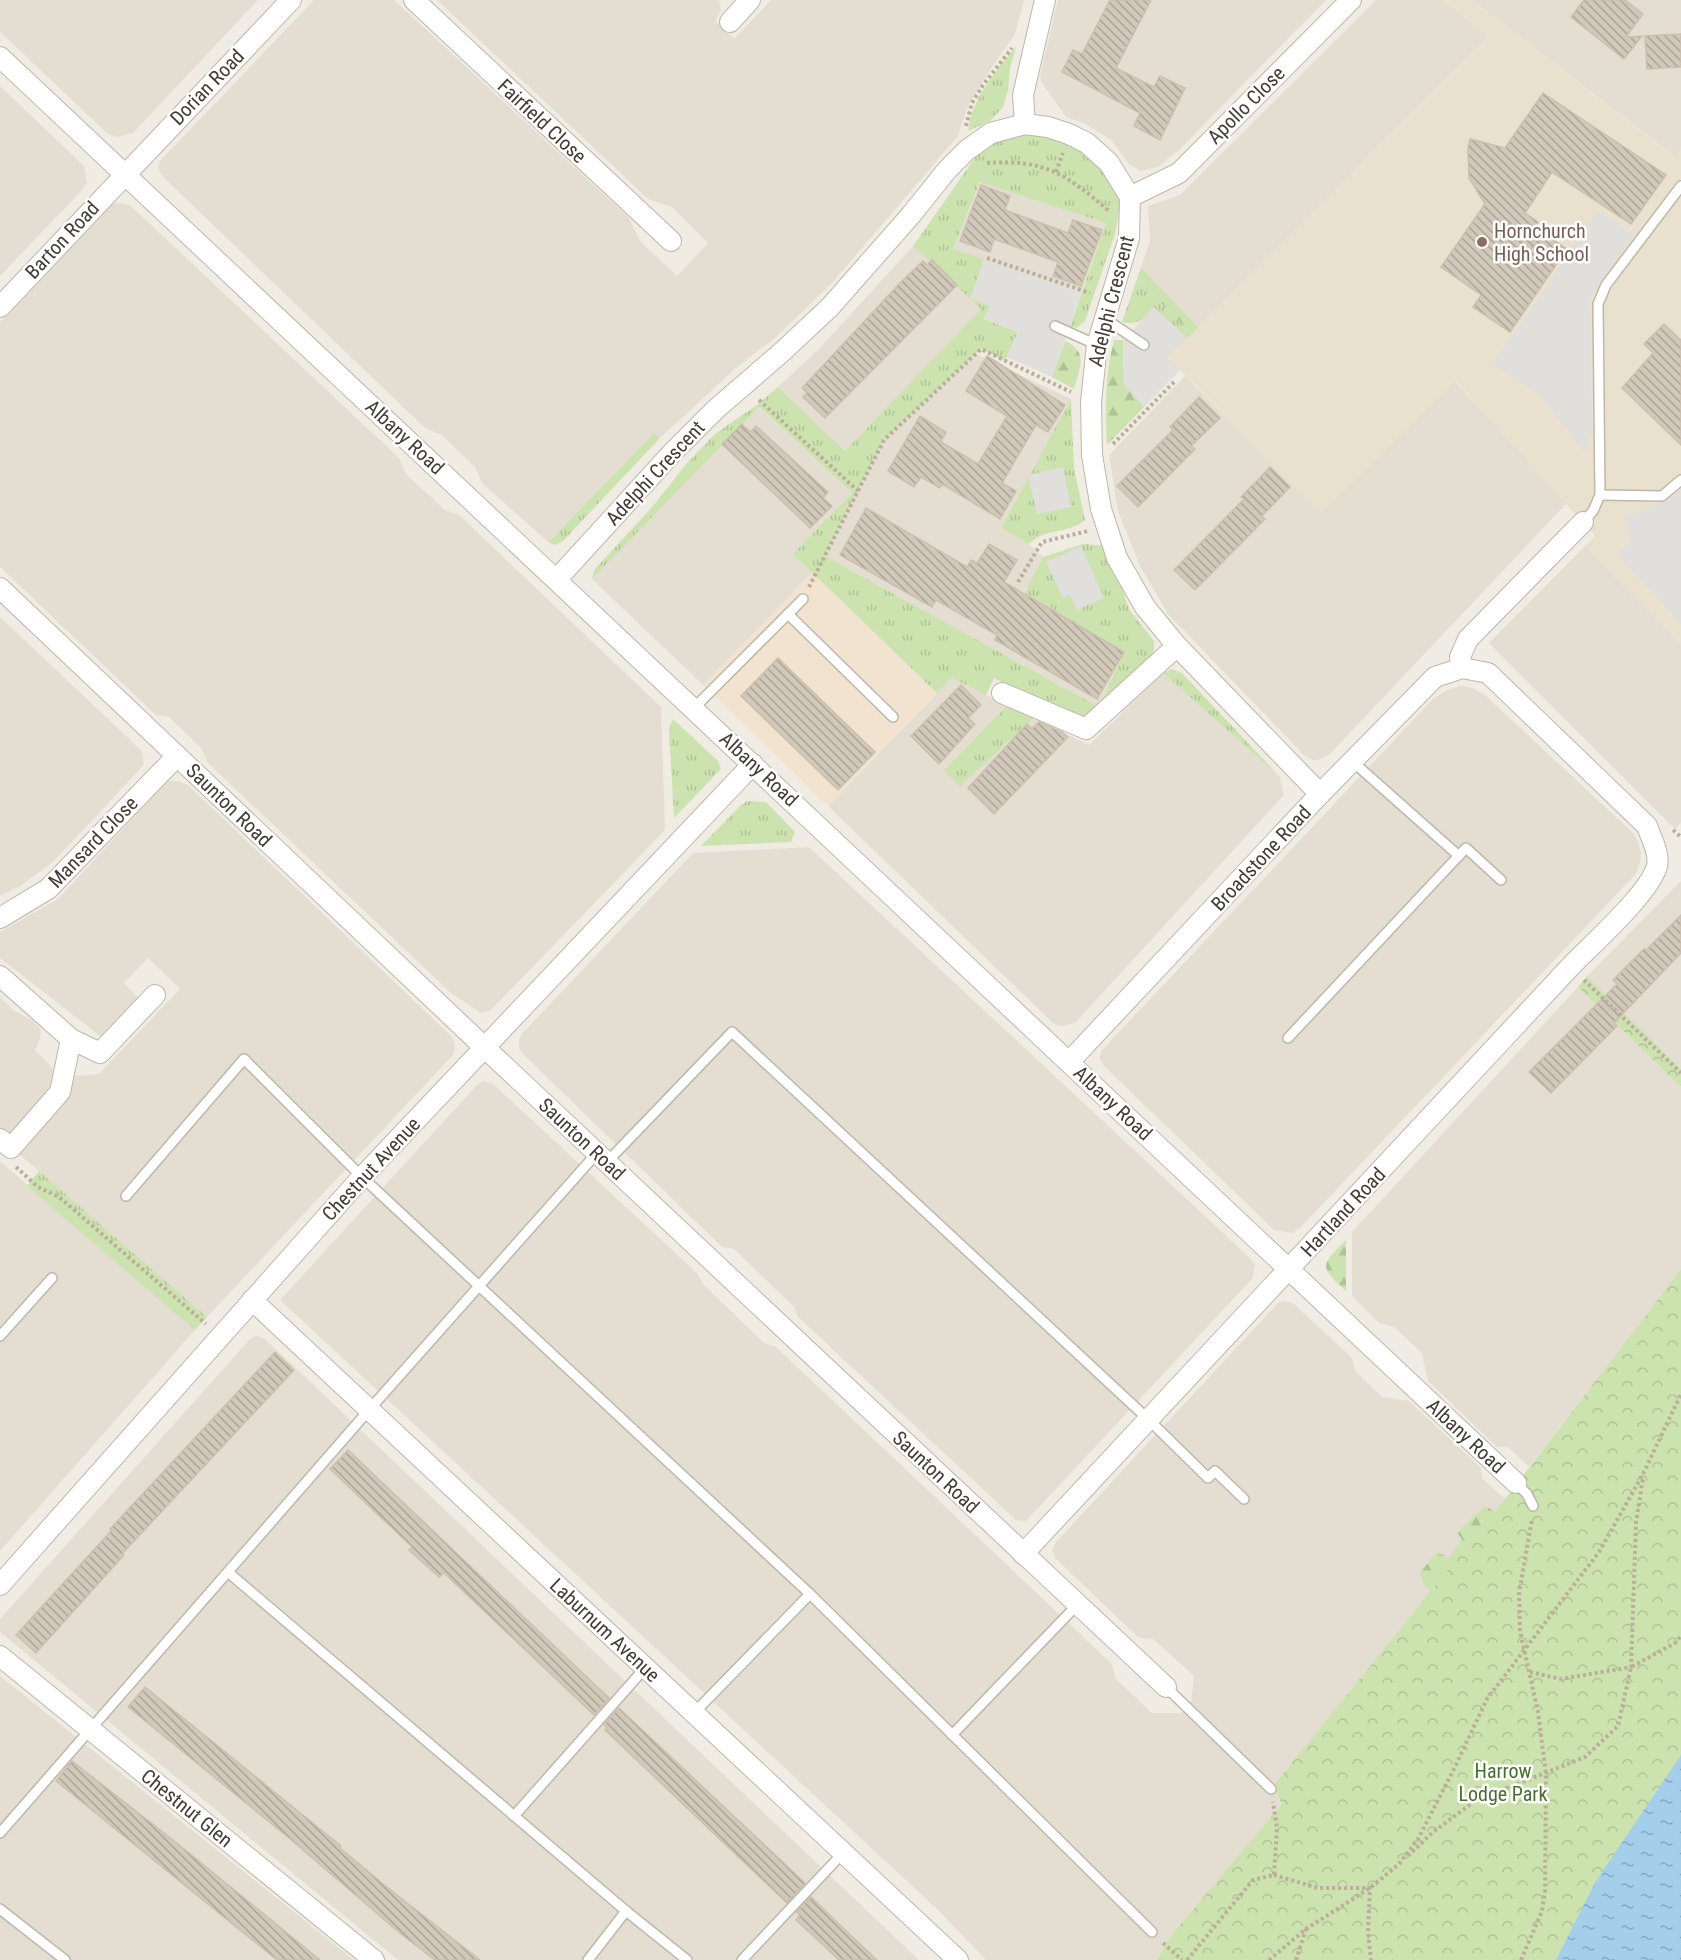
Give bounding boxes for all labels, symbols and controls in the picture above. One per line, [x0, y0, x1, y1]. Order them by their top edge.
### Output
street label: Dorian Road [165, 44, 249, 130]
street label: Apollo Close [1202, 61, 1290, 149]
street label: Fairfield Close [493, 74, 591, 168]
street label: Barton Road [20, 196, 104, 284]
place label: Hornchurch High School [1494, 219, 1589, 266]
street label: Adelphi Crescent [1083, 233, 1139, 369]
marker: Hornchurch High School [1475, 235, 1489, 249]
street label: Albany Road [361, 395, 449, 479]
street label: Adelphi Crescent [600, 416, 710, 530]
street label: Albany Road [715, 727, 803, 811]
street label: Saunton Road [181, 758, 277, 852]
street label: Mansard Close [43, 791, 143, 893]
street label: Broadstone Road [1206, 800, 1316, 916]
street label: Albany Road [1069, 1061, 1157, 1145]
street label: Saunton Road [534, 1093, 630, 1185]
street label: Chestnut Avenue [317, 1112, 425, 1226]
street label: Hartland Road [1296, 1162, 1390, 1262]
street label: Albany Road [1422, 1394, 1510, 1478]
street label: Saunton Road [888, 1426, 984, 1518]
street label: Laburnum Avenue [545, 1573, 665, 1687]
park label: Harrow Lodge Park [1459, 1759, 1547, 1806]
street label: Chestnut Glen [136, 1764, 238, 1852]

